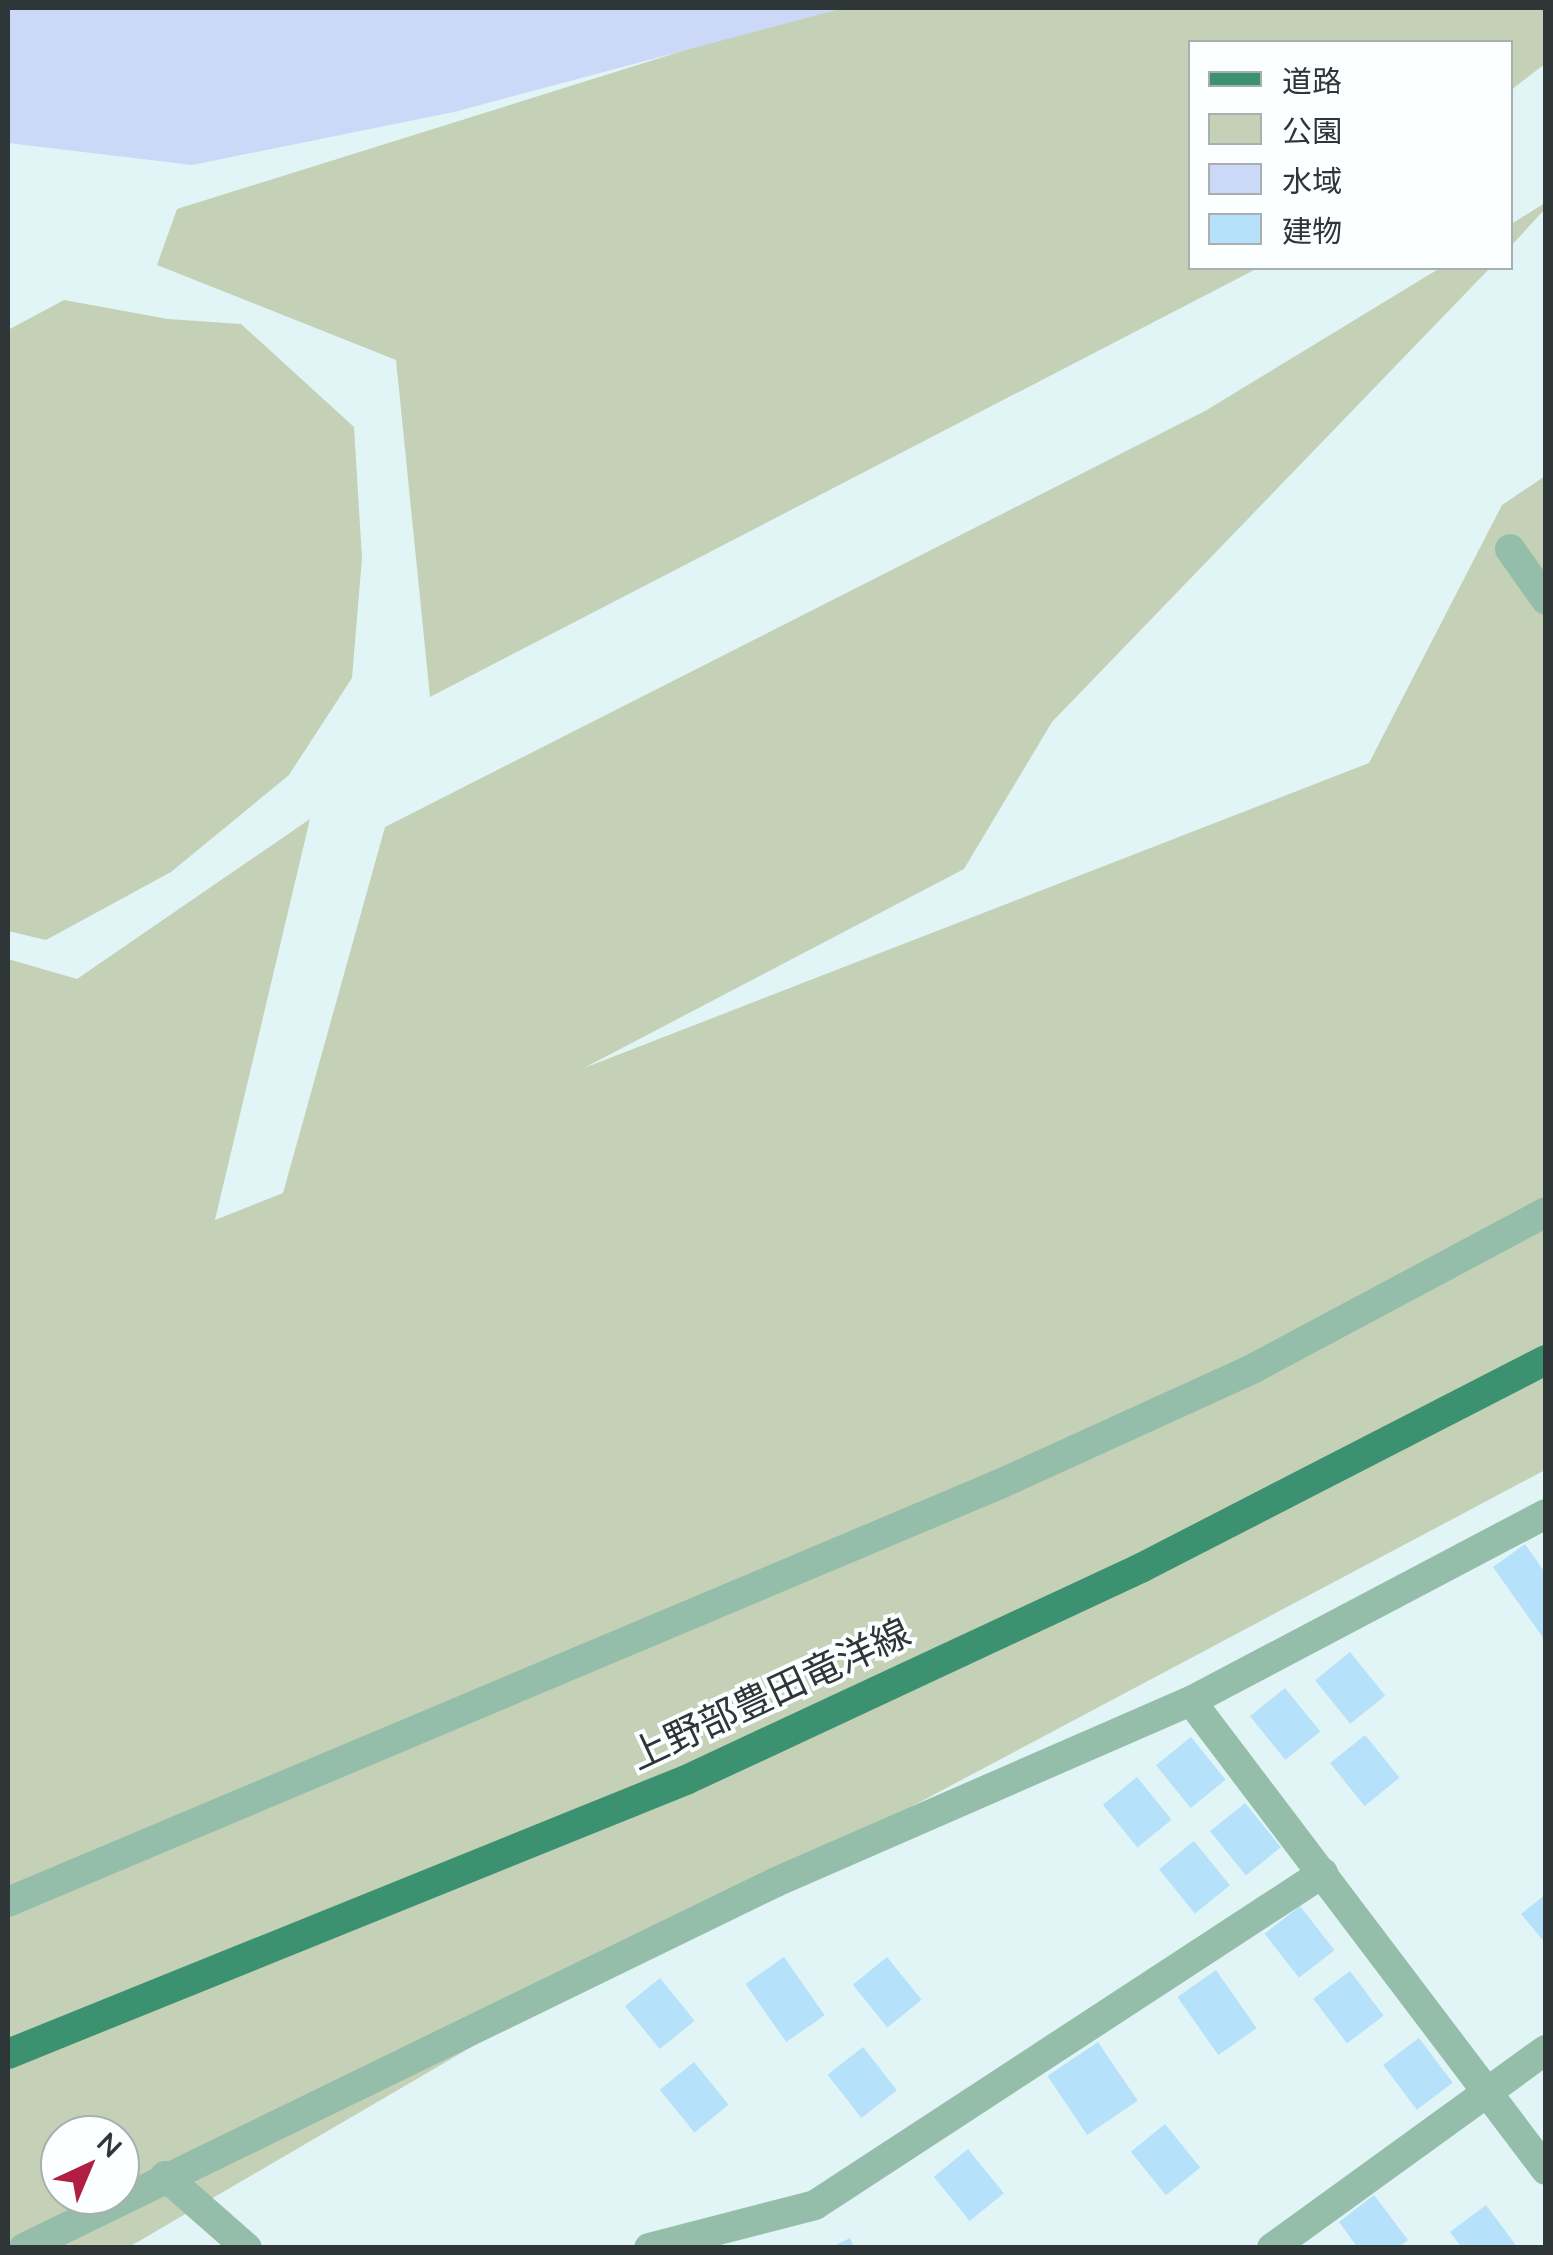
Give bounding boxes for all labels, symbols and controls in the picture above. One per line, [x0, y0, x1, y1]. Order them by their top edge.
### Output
legend [1188, 40, 1513, 270]
text: 道路 [1282, 62, 1342, 100]
text: 公園 [1282, 112, 1342, 150]
text: 水域 [1282, 162, 1342, 200]
text: 建物 [1282, 212, 1342, 250]
street label: 上野部豊田竜洋線 [623, 1609, 917, 1779]
north arrow [40, 2115, 140, 2215]
text: N [90, 2125, 130, 2164]

